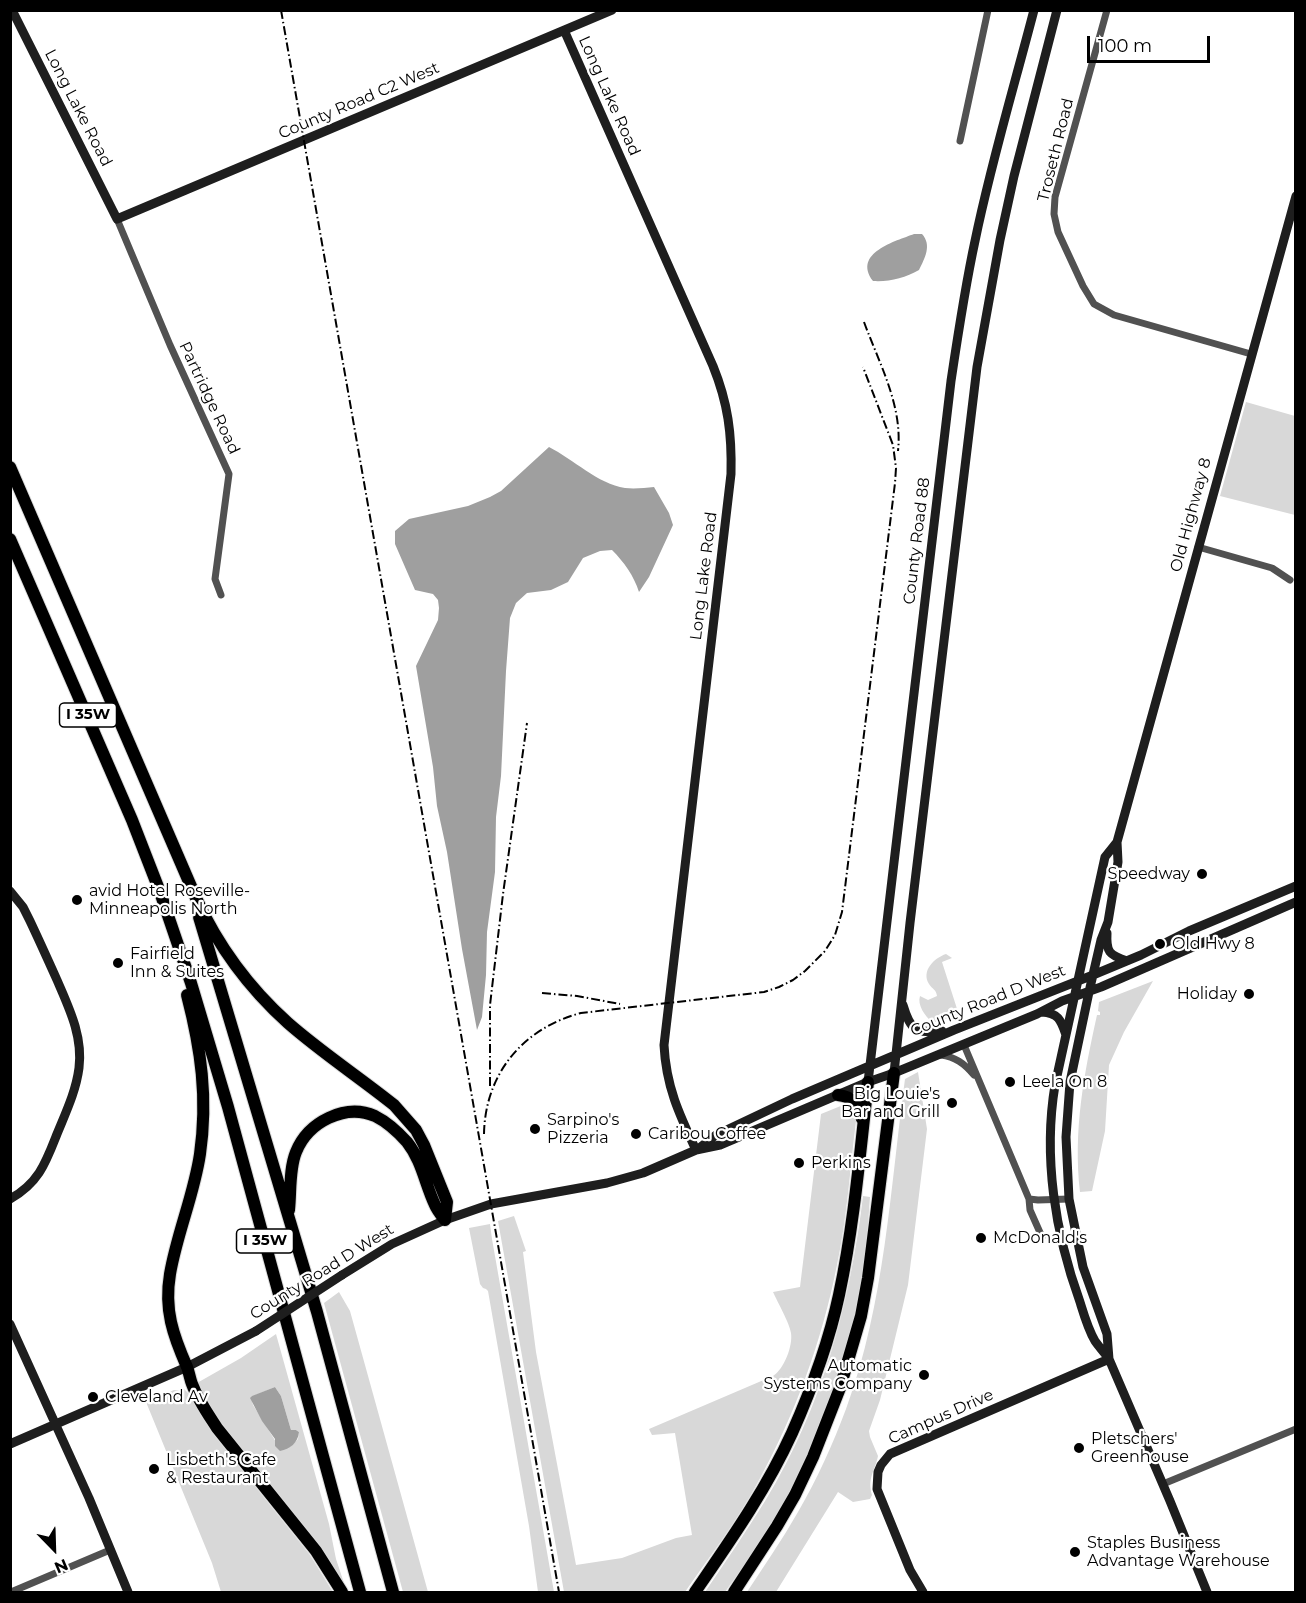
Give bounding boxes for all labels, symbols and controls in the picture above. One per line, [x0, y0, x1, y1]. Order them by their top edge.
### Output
scale bar [1090, 24, 1213, 62]
street label: Long Lake Road [574, 33, 644, 159]
text: 100 m [1098, 35, 1152, 57]
street label: Long Lake Road [40, 46, 116, 170]
street label: County Road C2 West [276, 58, 442, 144]
street label: Troseth Road [1034, 96, 1078, 204]
street label: Partridge Road [175, 339, 243, 457]
street label: Old Highway 8 [1167, 456, 1215, 574]
street label: County Road 88 [900, 476, 934, 606]
street label: Long Lake Road [687, 511, 721, 641]
road number: I 35W [60, 703, 116, 727]
place label: Speedway [1108, 864, 1190, 884]
marker: Speedway [1195, 867, 1209, 881]
place label: avid Hotel Roseville- Minneapolis North [89, 881, 250, 919]
marker: avid Hotel Roseville- Minneapolis North [70, 893, 84, 907]
place label: Old Hwy 8 [1172, 934, 1255, 954]
marker: Old Hwy 8 [1153, 937, 1167, 951]
place label: Fairfield Inn & Suites [130, 944, 224, 982]
marker: Fairfield Inn & Suites [111, 956, 125, 970]
street label: County Road D West [908, 961, 1068, 1041]
place label: Holiday [1177, 984, 1237, 1004]
marker: Holiday [1242, 987, 1256, 1001]
place label: Leela On 8 [1022, 1072, 1107, 1092]
marker: Leela On 8 [1003, 1075, 1017, 1089]
place label: Big Louie's Bar and Grill [841, 1084, 940, 1122]
marker: Big Louie's Bar and Grill [945, 1096, 959, 1110]
place label: Sarpino's Pizzeria [547, 1110, 619, 1148]
marker: Sarpino's Pizzeria [528, 1122, 542, 1136]
place label: Caribou Coffee [648, 1124, 766, 1144]
marker: Caribou Coffee [629, 1127, 643, 1141]
place label: Perkins [811, 1153, 871, 1173]
marker: Perkins [792, 1156, 806, 1170]
street label: County Road D West [247, 1220, 397, 1324]
place label: McDonald's [993, 1228, 1087, 1248]
road number: I 35W [236, 1229, 294, 1253]
marker: McDonald's [974, 1231, 988, 1245]
place label: Automatic Systems Company [764, 1356, 912, 1394]
marker: Automatic Systems Company [917, 1368, 931, 1382]
street label: Campus Drive [885, 1385, 997, 1449]
place label: Cleveland Av [105, 1387, 208, 1407]
marker: Cleveland Av [86, 1390, 100, 1404]
place label: Pletschers' Greenhouse [1091, 1429, 1189, 1467]
marker: Pletschers' Greenhouse [1072, 1441, 1086, 1455]
place label: Lisbeth's Cafe & Restaurant [166, 1450, 276, 1488]
marker: Lisbeth's Cafe & Restaurant [147, 1462, 161, 1476]
north arrow [24, 1519, 84, 1579]
place label: Staples Business Advantage Warehouse [1087, 1533, 1270, 1571]
marker: Staples Business Advantage Warehouse [1068, 1545, 1082, 1559]
text: N [52, 1555, 71, 1577]

